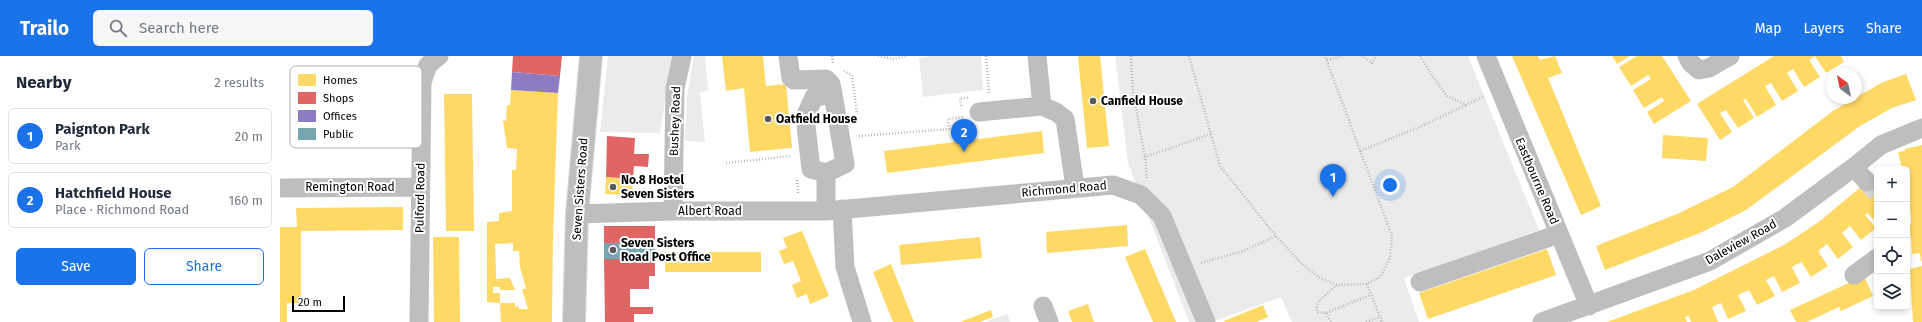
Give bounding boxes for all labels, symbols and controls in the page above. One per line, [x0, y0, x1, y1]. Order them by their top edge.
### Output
search box [93, 10, 373, 46]
text: Trailo [20, 17, 69, 40]
icon: search [107, 17, 129, 39]
text: Search here [139, 19, 219, 37]
text: Map [1755, 20, 1781, 37]
text: Layers [1803, 20, 1844, 37]
text: Share [1866, 20, 1902, 37]
legend [290, 66, 422, 148]
north arrow [1826, 68, 1862, 104]
text: Nearby [16, 72, 71, 93]
text: Homes [323, 74, 357, 87]
text: 2 results [214, 75, 264, 90]
street label: Bushey Road [667, 86, 683, 156]
text: Shops [323, 92, 354, 105]
place label: Canfield House [1101, 94, 1183, 108]
marker: Canfield House [1088, 96, 1098, 106]
text: Offices [323, 110, 357, 123]
place label: Oatfield House [776, 112, 857, 126]
marker: Oatfield House [763, 114, 773, 124]
pin: 2 [951, 119, 977, 152]
text: Paignton Park [55, 120, 150, 138]
text: Public [323, 128, 354, 141]
text: 1 [27, 129, 33, 144]
text: 20 m [235, 129, 263, 144]
street label: Eastbourne Road [1512, 136, 1562, 226]
street label: Seven Sisters Road [569, 137, 591, 241]
text: Park [55, 138, 81, 153]
street label: Pulford Road [412, 163, 428, 233]
pin: 1 [1320, 164, 1346, 197]
map controls [1874, 166, 1910, 310]
button: + [1874, 166, 1910, 202]
place label: No.8 Hostel Seven Sisters [621, 173, 695, 201]
your location [1380, 175, 1400, 195]
street label: Richmond Road [1021, 178, 1107, 200]
street label: Remington Road [305, 180, 395, 194]
marker: No.8 Hostel Seven Sisters [608, 182, 618, 192]
text: Hatchfield House [55, 184, 172, 202]
text: 2 [27, 193, 33, 208]
text: 160 m [229, 193, 263, 208]
text: Place · Richmond Road [55, 202, 189, 217]
button: − [1874, 202, 1910, 238]
street label: Albert Road [678, 204, 742, 218]
street label: Daleview Road [1703, 217, 1779, 267]
place label: Seven Sisters Road Post Office [621, 236, 711, 264]
button: locate [1874, 238, 1910, 274]
marker: Seven Sisters Road Post Office [608, 245, 618, 255]
button: Save [16, 248, 136, 285]
button: Share [144, 248, 264, 285]
button: layers [1874, 274, 1910, 310]
scale bar [292, 294, 345, 313]
text: 20 m [298, 296, 322, 309]

